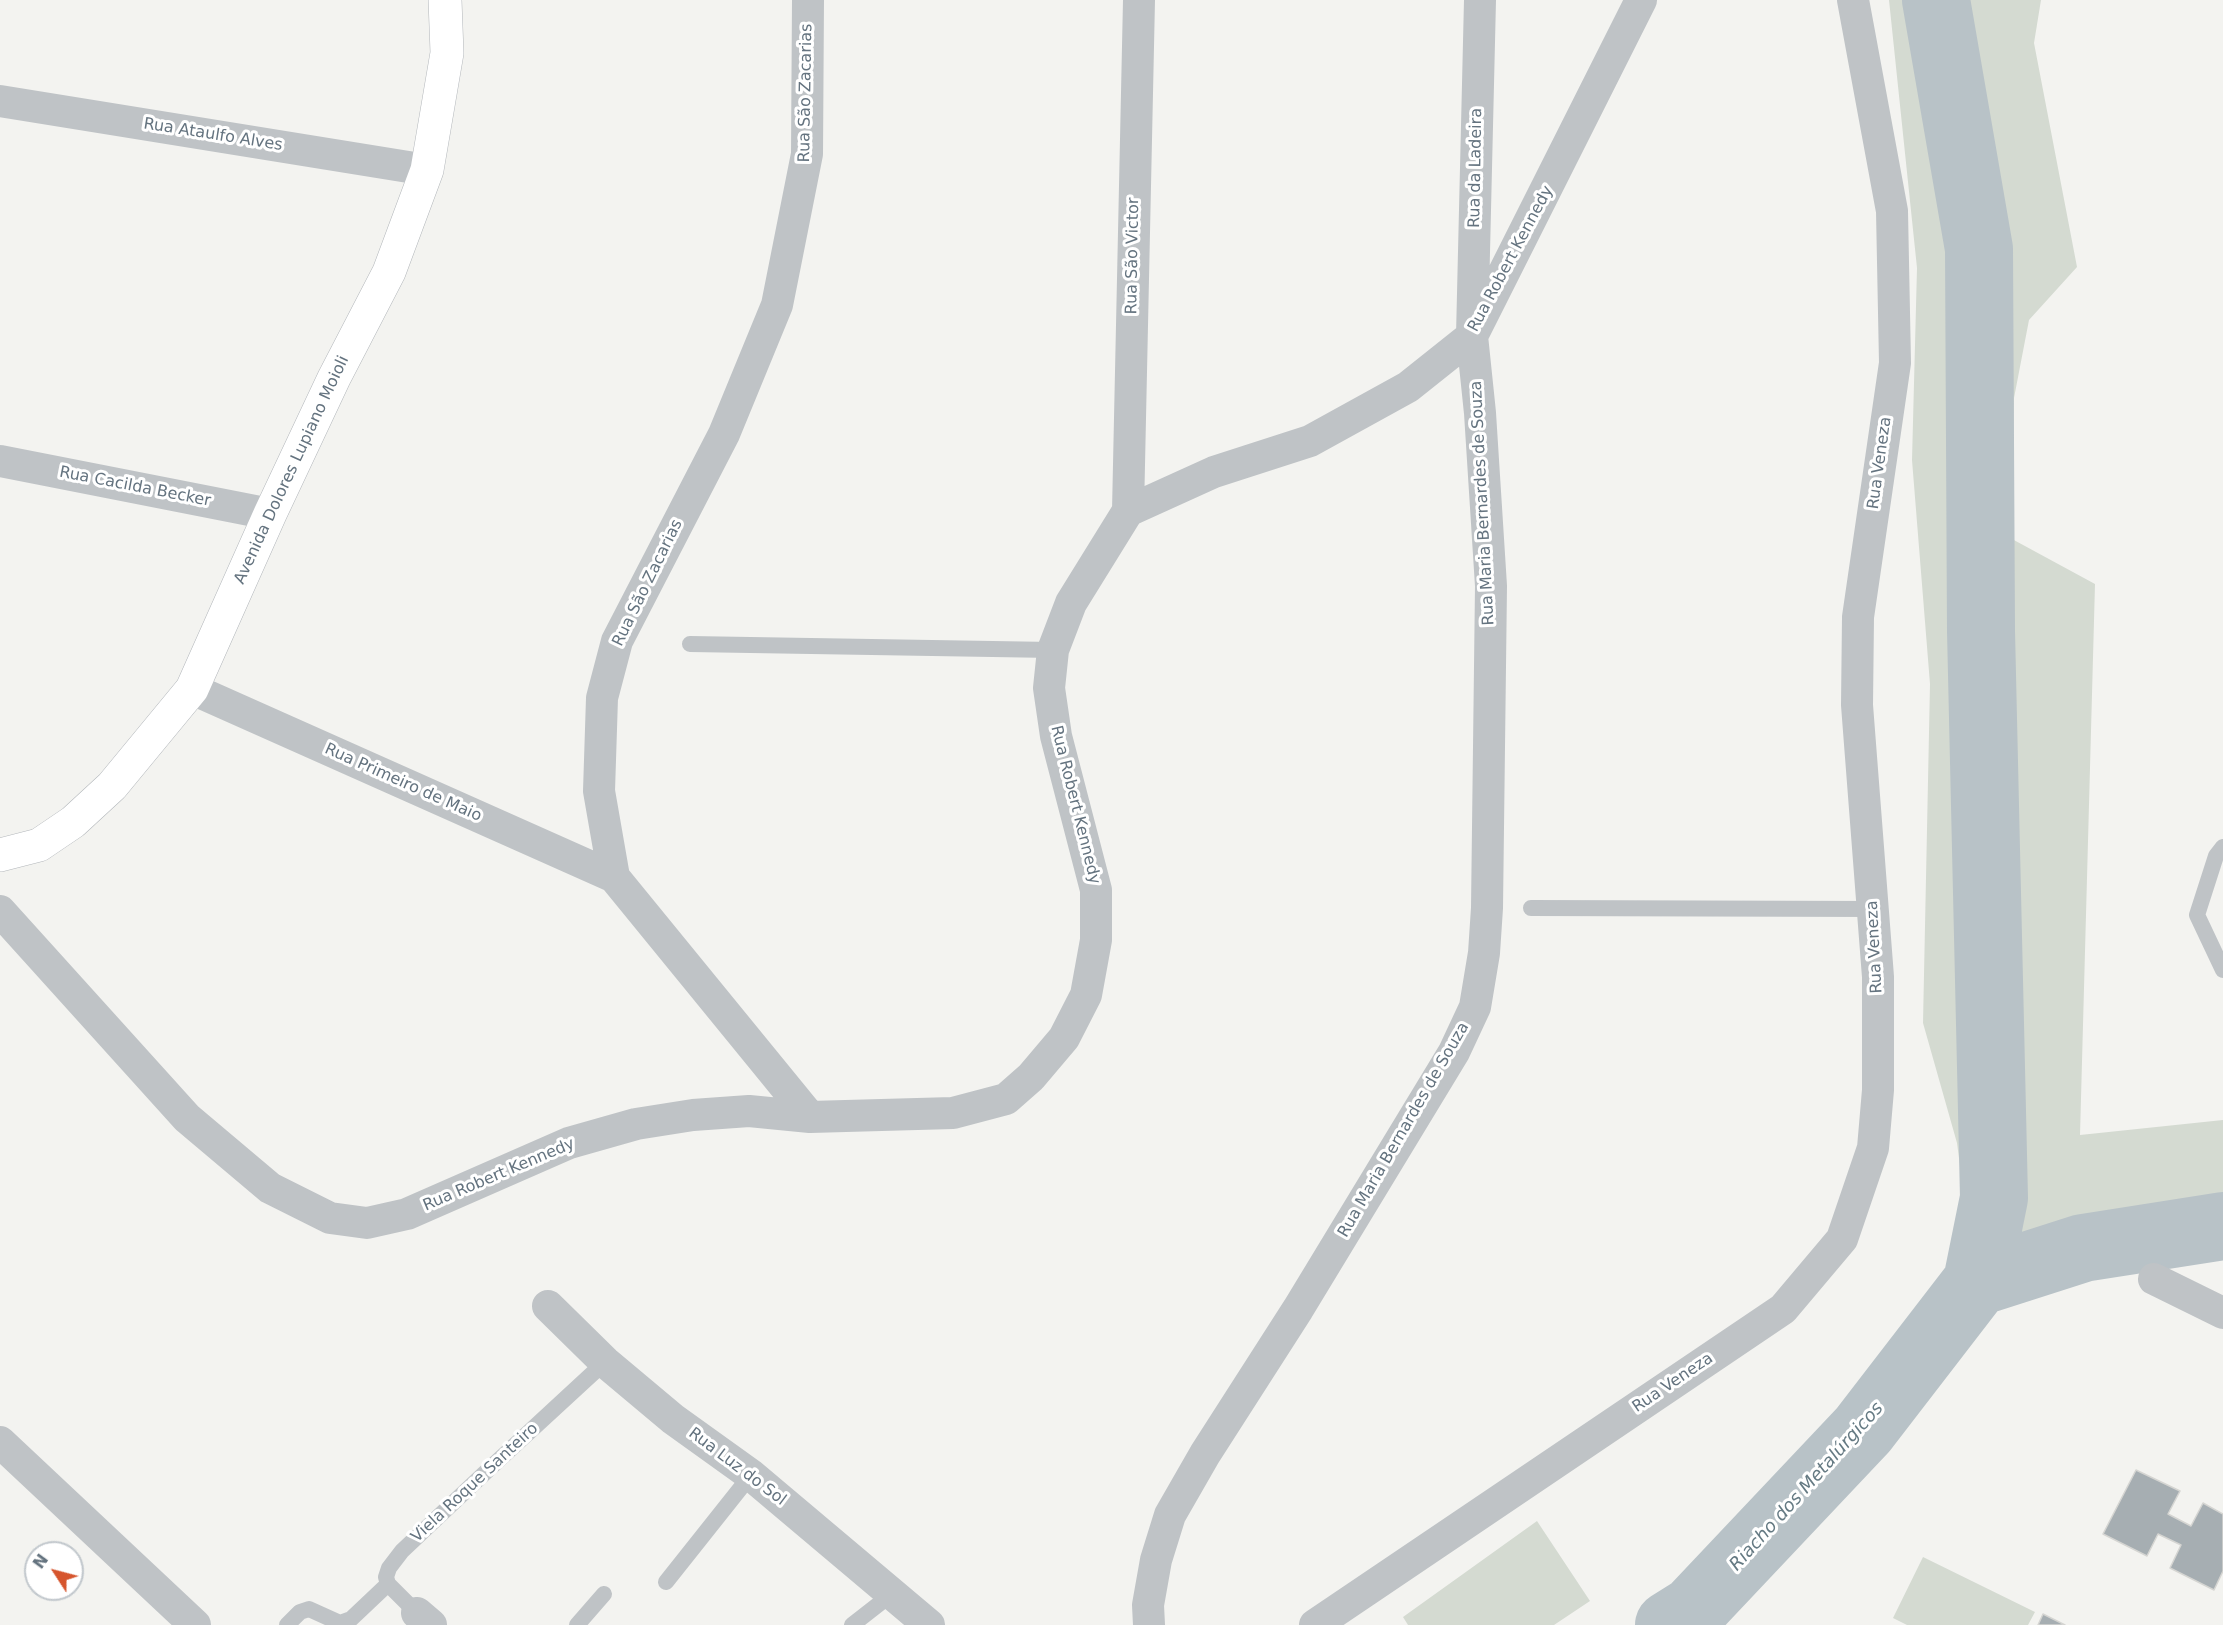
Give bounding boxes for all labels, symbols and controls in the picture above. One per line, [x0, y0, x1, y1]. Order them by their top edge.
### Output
street label: Rua São Zacarias [795, 23, 817, 163]
street label: Rua da Ladeira [1465, 108, 1487, 228]
street label: Rua Ataulfo Alves [142, 115, 284, 155]
street label: Rua Robert Kennedy [1464, 183, 1558, 335]
street label: Rua São Victor [1122, 197, 1144, 315]
street label: Avenida Dolores Lupiano Moioli [231, 353, 353, 587]
street label: Rua Maria Bernardes de Souza [1467, 380, 1499, 626]
street label: Rua Veneza [1864, 416, 1896, 510]
street label: Rua Cacilda Becker [58, 463, 212, 511]
street label: Rua São Zacarias [609, 516, 687, 650]
street label: Rua Robert Kennedy [1046, 724, 1104, 886]
street label: Rua Primeiro de Maio [322, 740, 484, 826]
street label: Rua Veneza [1863, 900, 1887, 994]
street label: Rua Maria Bernardes de Souza [1334, 1019, 1474, 1241]
street label: Rua Robert Kennedy [420, 1134, 578, 1216]
street label: Rua Veneza [1629, 1349, 1717, 1417]
water label: Riacho dos Metalúrgicos [1726, 1398, 1888, 1576]
street label: Viela Roque Santeiro [408, 1419, 542, 1547]
street label: Rua Luz do Sol [684, 1424, 790, 1510]
north arrow [24, 1541, 84, 1601]
text: N [29, 1550, 52, 1572]

